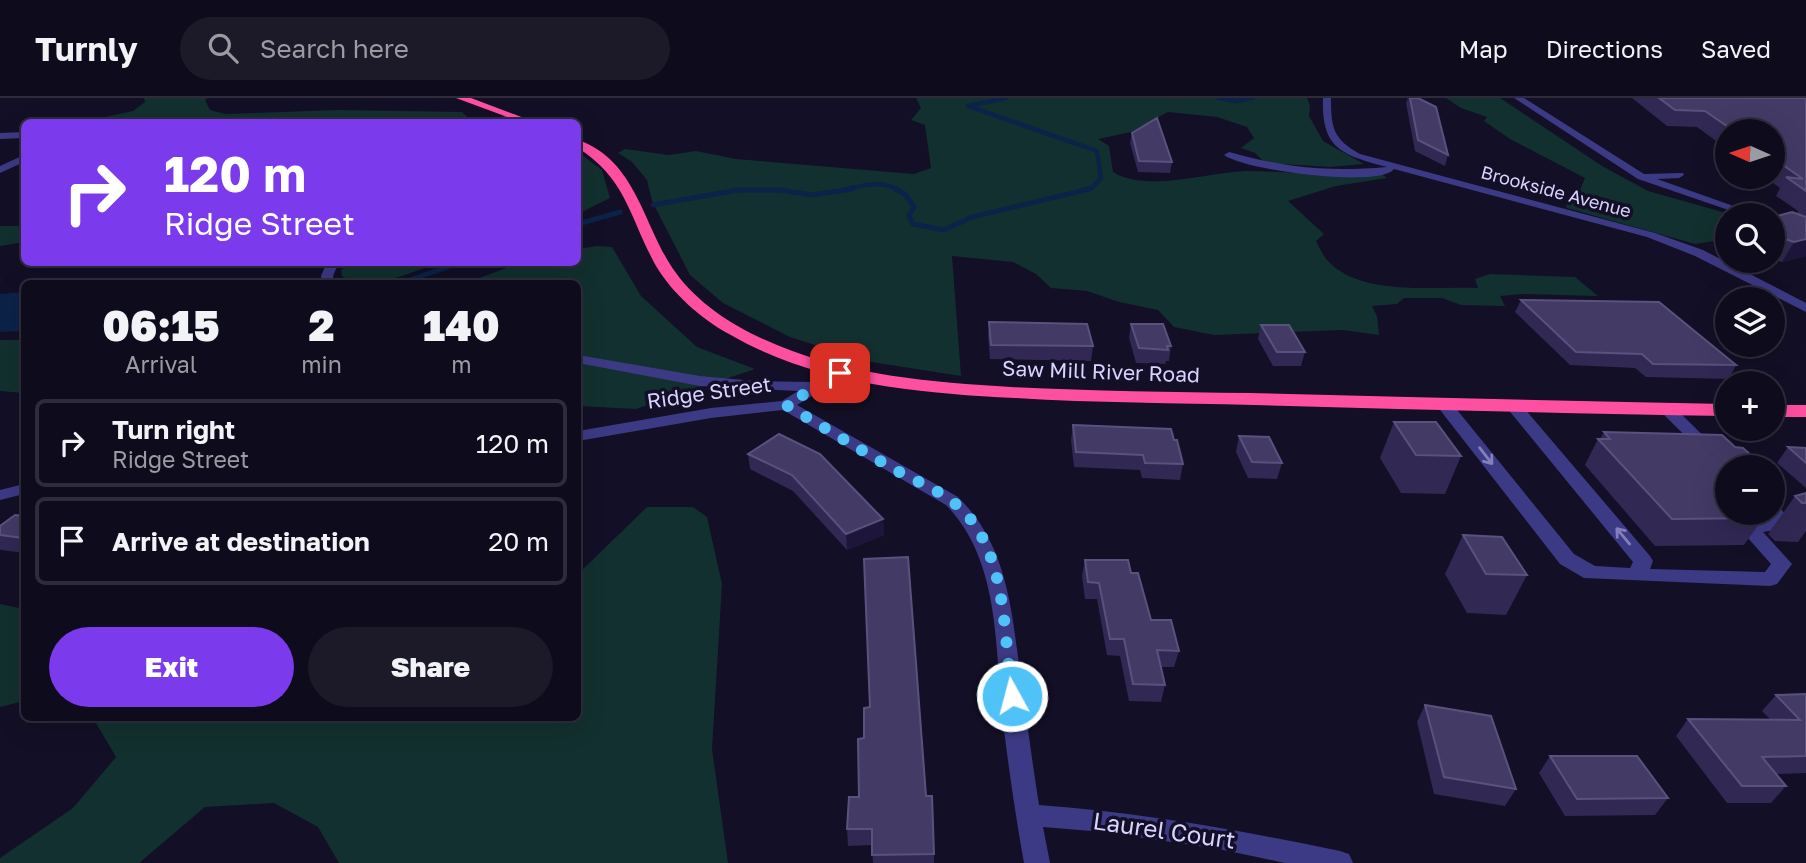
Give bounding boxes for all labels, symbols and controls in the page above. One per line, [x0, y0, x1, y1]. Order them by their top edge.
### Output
search box [180, 17, 670, 80]
text: Turnly [35, 29, 138, 68]
icon: search [204, 29, 242, 67]
text: Search here [260, 33, 409, 64]
text: Map [1459, 34, 1508, 63]
text: Directions [1546, 34, 1663, 63]
text: Saved [1701, 34, 1771, 63]
north arrow [1715, 119, 1785, 189]
map controls [1715, 119, 1785, 525]
text: 120 m [164, 144, 306, 203]
icon: right [49, 147, 140, 238]
street label: Brookside Avenue [1479, 160, 1634, 222]
button: search [1715, 203, 1785, 273]
text: Ridge Street [164, 204, 355, 242]
button: layers [1715, 287, 1785, 357]
text: 06:15 [102, 300, 220, 350]
text: 2 [308, 300, 334, 350]
text: 140 [423, 300, 500, 350]
pin [810, 343, 870, 403]
text: Arrival [125, 350, 197, 378]
text: min [301, 350, 342, 378]
text: m [451, 350, 472, 378]
icon: arrive [821, 354, 859, 392]
street label: Saw Mill River Road [1002, 355, 1200, 387]
street label: Ridge Street [645, 370, 773, 414]
button: + [1715, 371, 1785, 441]
text: Turn right [112, 414, 235, 445]
icon: right [53, 424, 91, 462]
text: 120 m [476, 428, 549, 459]
text: Ridge Street [112, 445, 249, 473]
one-way arrow [1478, 446, 1493, 465]
button: − [1715, 455, 1785, 525]
icon: arrive [53, 522, 91, 560]
text: Arrive at destination [112, 526, 370, 557]
text: 20 m [488, 526, 549, 557]
one-way arrow [1615, 528, 1630, 546]
button: Exit [49, 627, 294, 707]
button: Share [308, 627, 553, 707]
position arrow [975, 659, 1049, 733]
street label: Laurel Court [1091, 805, 1237, 854]

